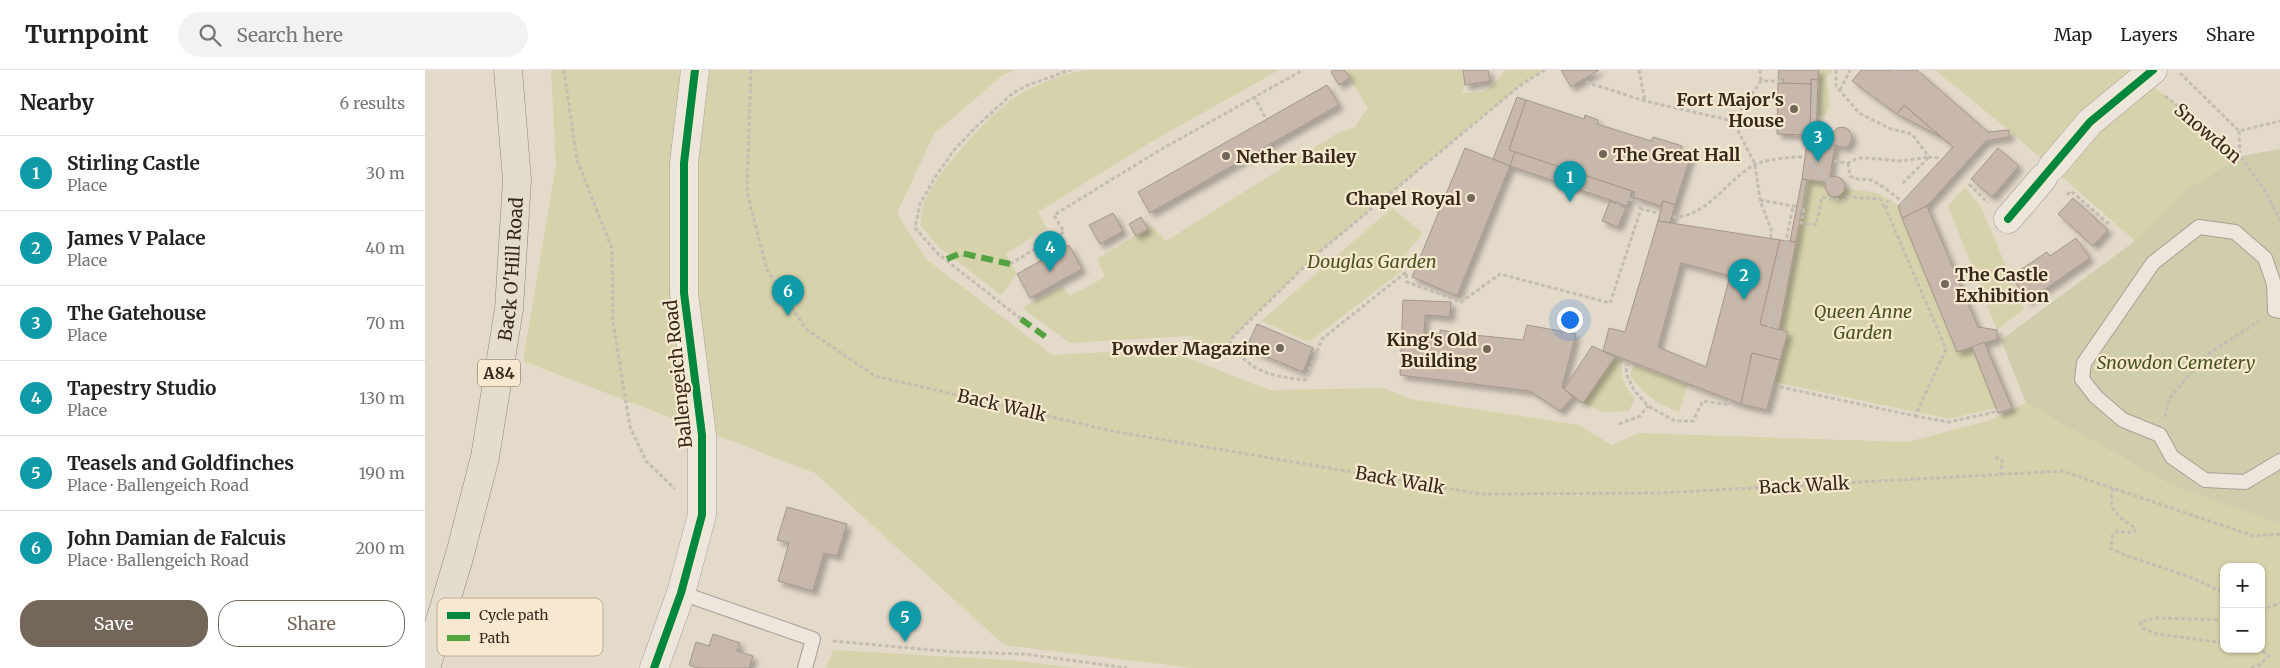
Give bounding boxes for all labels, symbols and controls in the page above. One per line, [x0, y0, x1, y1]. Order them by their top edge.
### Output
search box [178, 12, 528, 57]
text: Turnpoint [25, 19, 148, 50]
icon: search [196, 21, 224, 49]
text: Search here [236, 23, 343, 47]
text: Map [2054, 23, 2092, 46]
text: Layers [2120, 23, 2178, 46]
text: Share [2206, 23, 2255, 46]
place label: Fort Major's House [1676, 88, 1784, 132]
text: Nearby [20, 89, 94, 116]
text: 6 results [340, 93, 405, 113]
street label: Snowdon [2169, 98, 2247, 168]
marker: Fort Major's House [1788, 103, 1800, 115]
pin: 3 [1802, 121, 1834, 162]
place label: The Great Hall [1613, 143, 1741, 166]
place label: Nether Bailey [1236, 145, 1357, 168]
marker: The Great Hall [1597, 148, 1609, 160]
marker: Nether Bailey [1220, 150, 1232, 162]
text: Stirling Castle [67, 151, 200, 175]
pin: 1 [1554, 161, 1586, 202]
text: 1 [32, 163, 40, 183]
text: 30 m [366, 163, 405, 183]
text: Place [67, 175, 107, 195]
place label: Chapel Royal [1346, 187, 1461, 210]
marker: Chapel Royal [1465, 192, 1477, 204]
street label: Back O'Hill Road [492, 196, 527, 343]
text: James V Palace [67, 226, 205, 250]
pin: 4 [1034, 231, 1066, 272]
text: 2 [31, 238, 41, 258]
text: 40 m [365, 238, 405, 258]
text: Place [67, 250, 107, 270]
park label: Douglas Garden [1306, 250, 1437, 273]
pin: 2 [1728, 259, 1760, 300]
place label: The Castle Exhibition [1955, 263, 2049, 307]
pin: 6 [772, 275, 804, 316]
marker: The Castle Exhibition [1939, 278, 1951, 290]
street label: Ballengeich Road [659, 299, 697, 449]
park label: Queen Anne Garden [1814, 300, 1912, 344]
text: The Gatehouse [67, 301, 206, 325]
your location [1557, 307, 1583, 333]
text: 3 [31, 313, 41, 333]
text: 70 m [366, 313, 405, 333]
text: Place [67, 325, 107, 345]
place label: King's Old Building [1386, 328, 1477, 372]
place label: Powder Magazine [1111, 337, 1270, 360]
marker: Powder Magazine [1274, 342, 1286, 354]
marker: King's Old Building [1481, 343, 1493, 355]
park label: Snowdon Cemetery [2097, 351, 2255, 374]
road number: A84 [478, 360, 520, 386]
text: Tapestry Studio [67, 376, 216, 400]
street label: Back Walk [955, 384, 1049, 427]
text: 4 [31, 388, 41, 408]
text: 130 m [359, 388, 405, 408]
text: Place [67, 400, 107, 420]
text: Teasels and Goldfinches [67, 451, 294, 475]
street label: Back Walk [1353, 461, 1447, 499]
text: 5 [31, 463, 41, 483]
text: 190 m [359, 463, 405, 483]
street label: Back Walk [1758, 471, 1851, 499]
text: Place · Ballengeich Road [67, 475, 249, 495]
text: John Damian de Falcuis [67, 526, 286, 550]
text: 6 [31, 538, 41, 558]
text: 200 m [355, 538, 405, 558]
text: Place · Ballengeich Road [67, 550, 249, 570]
map controls [2220, 563, 2265, 653]
button: + [2220, 563, 2265, 608]
legend [437, 598, 603, 656]
button: Save [20, 600, 208, 647]
button: Share [218, 600, 405, 647]
pin: 5 [889, 601, 921, 642]
text: Cycle path [479, 606, 549, 624]
button: − [2220, 608, 2265, 653]
text: Path [479, 629, 510, 647]

